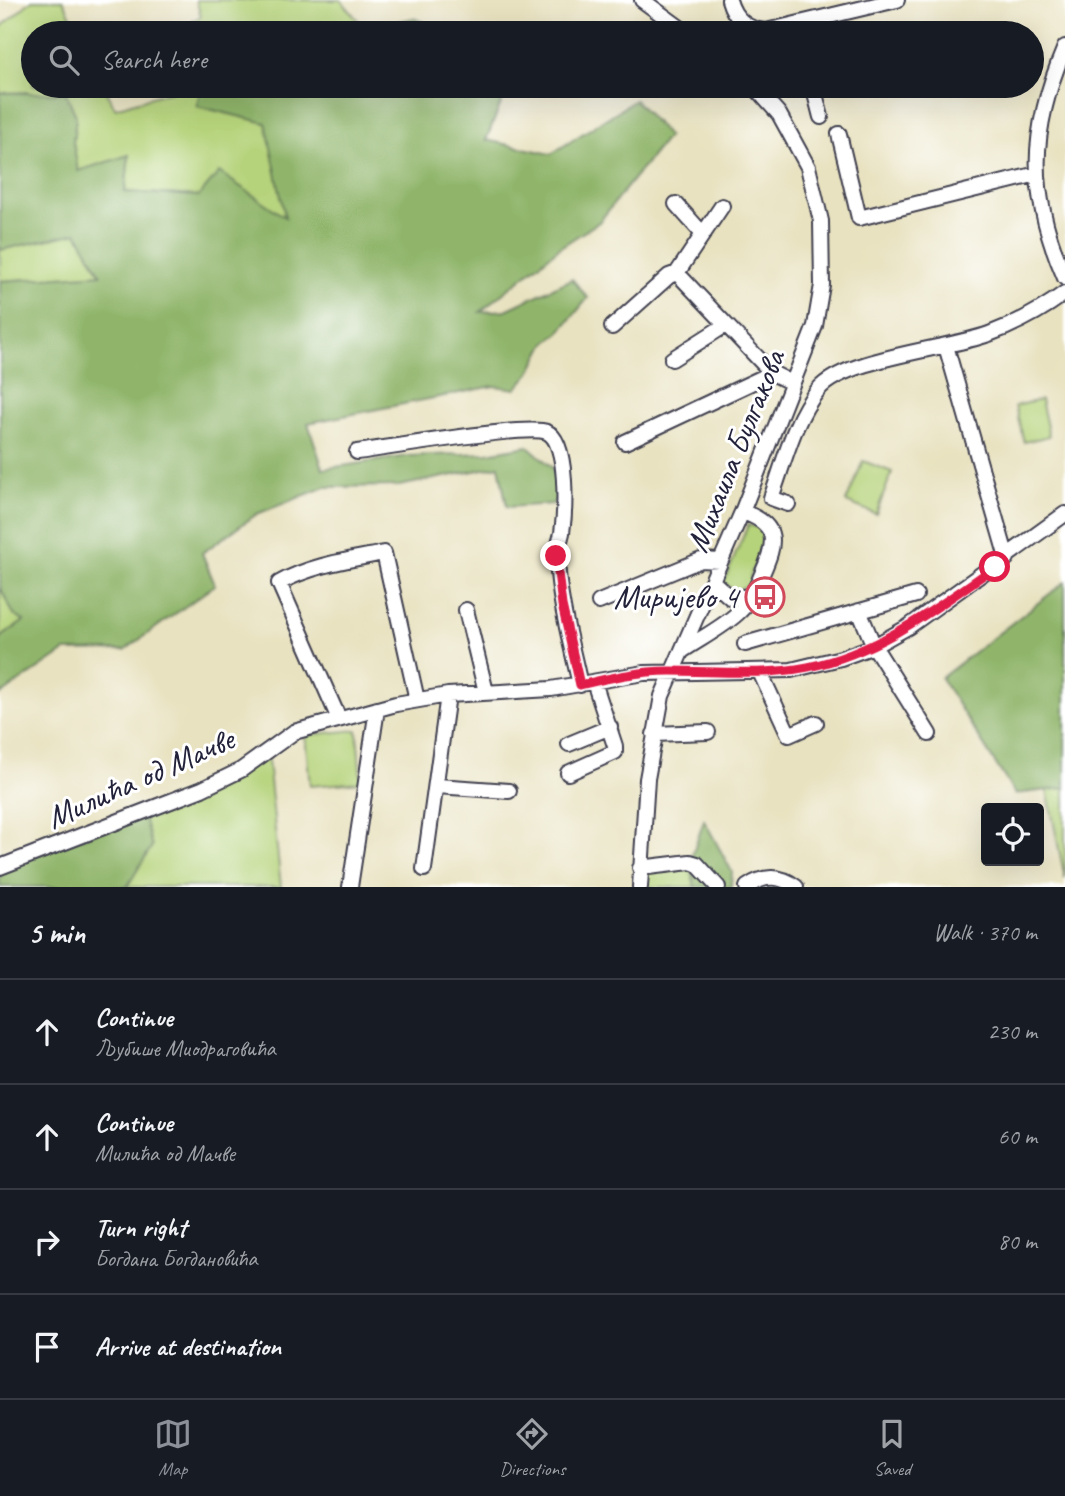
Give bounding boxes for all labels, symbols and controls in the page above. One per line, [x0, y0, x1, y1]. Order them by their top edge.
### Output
search box [21, 21, 1044, 98]
icon: search [45, 41, 83, 79]
text: Search here [101, 43, 207, 76]
street label: Михаила Булгакова [675, 342, 795, 558]
route end [540, 540, 571, 571]
route start [979, 551, 1010, 582]
place label: Миријево 4 [614, 576, 741, 618]
bus stop icon: Миријево 4 [744, 576, 786, 618]
street label: Милића од Мачве [40, 717, 242, 838]
map controls [981, 803, 1044, 866]
button: locate [981, 803, 1044, 866]
text: 5 min [28, 914, 85, 952]
text: Walk · 370 m [933, 918, 1037, 947]
text: Continue [95, 1001, 173, 1034]
icon: ahead [28, 1013, 66, 1051]
text: 230 m [988, 1017, 1037, 1046]
text: Љубише Миодраговића [95, 1034, 276, 1063]
text: Continue [95, 1106, 173, 1139]
icon: ahead [28, 1118, 66, 1156]
text: 60 m [998, 1122, 1037, 1151]
text: Милића од Мачве [95, 1139, 235, 1168]
text: Turn right [95, 1211, 186, 1244]
icon: right [28, 1223, 66, 1261]
text: 80 m [998, 1227, 1037, 1256]
text: Богдана Богдановића [95, 1244, 257, 1273]
icon: arrive [28, 1328, 66, 1366]
text: Arrive at destination [95, 1330, 281, 1363]
tab: Map [154, 1415, 192, 1481]
tab: Directions [499, 1415, 566, 1481]
tab: Saved [873, 1415, 911, 1481]

